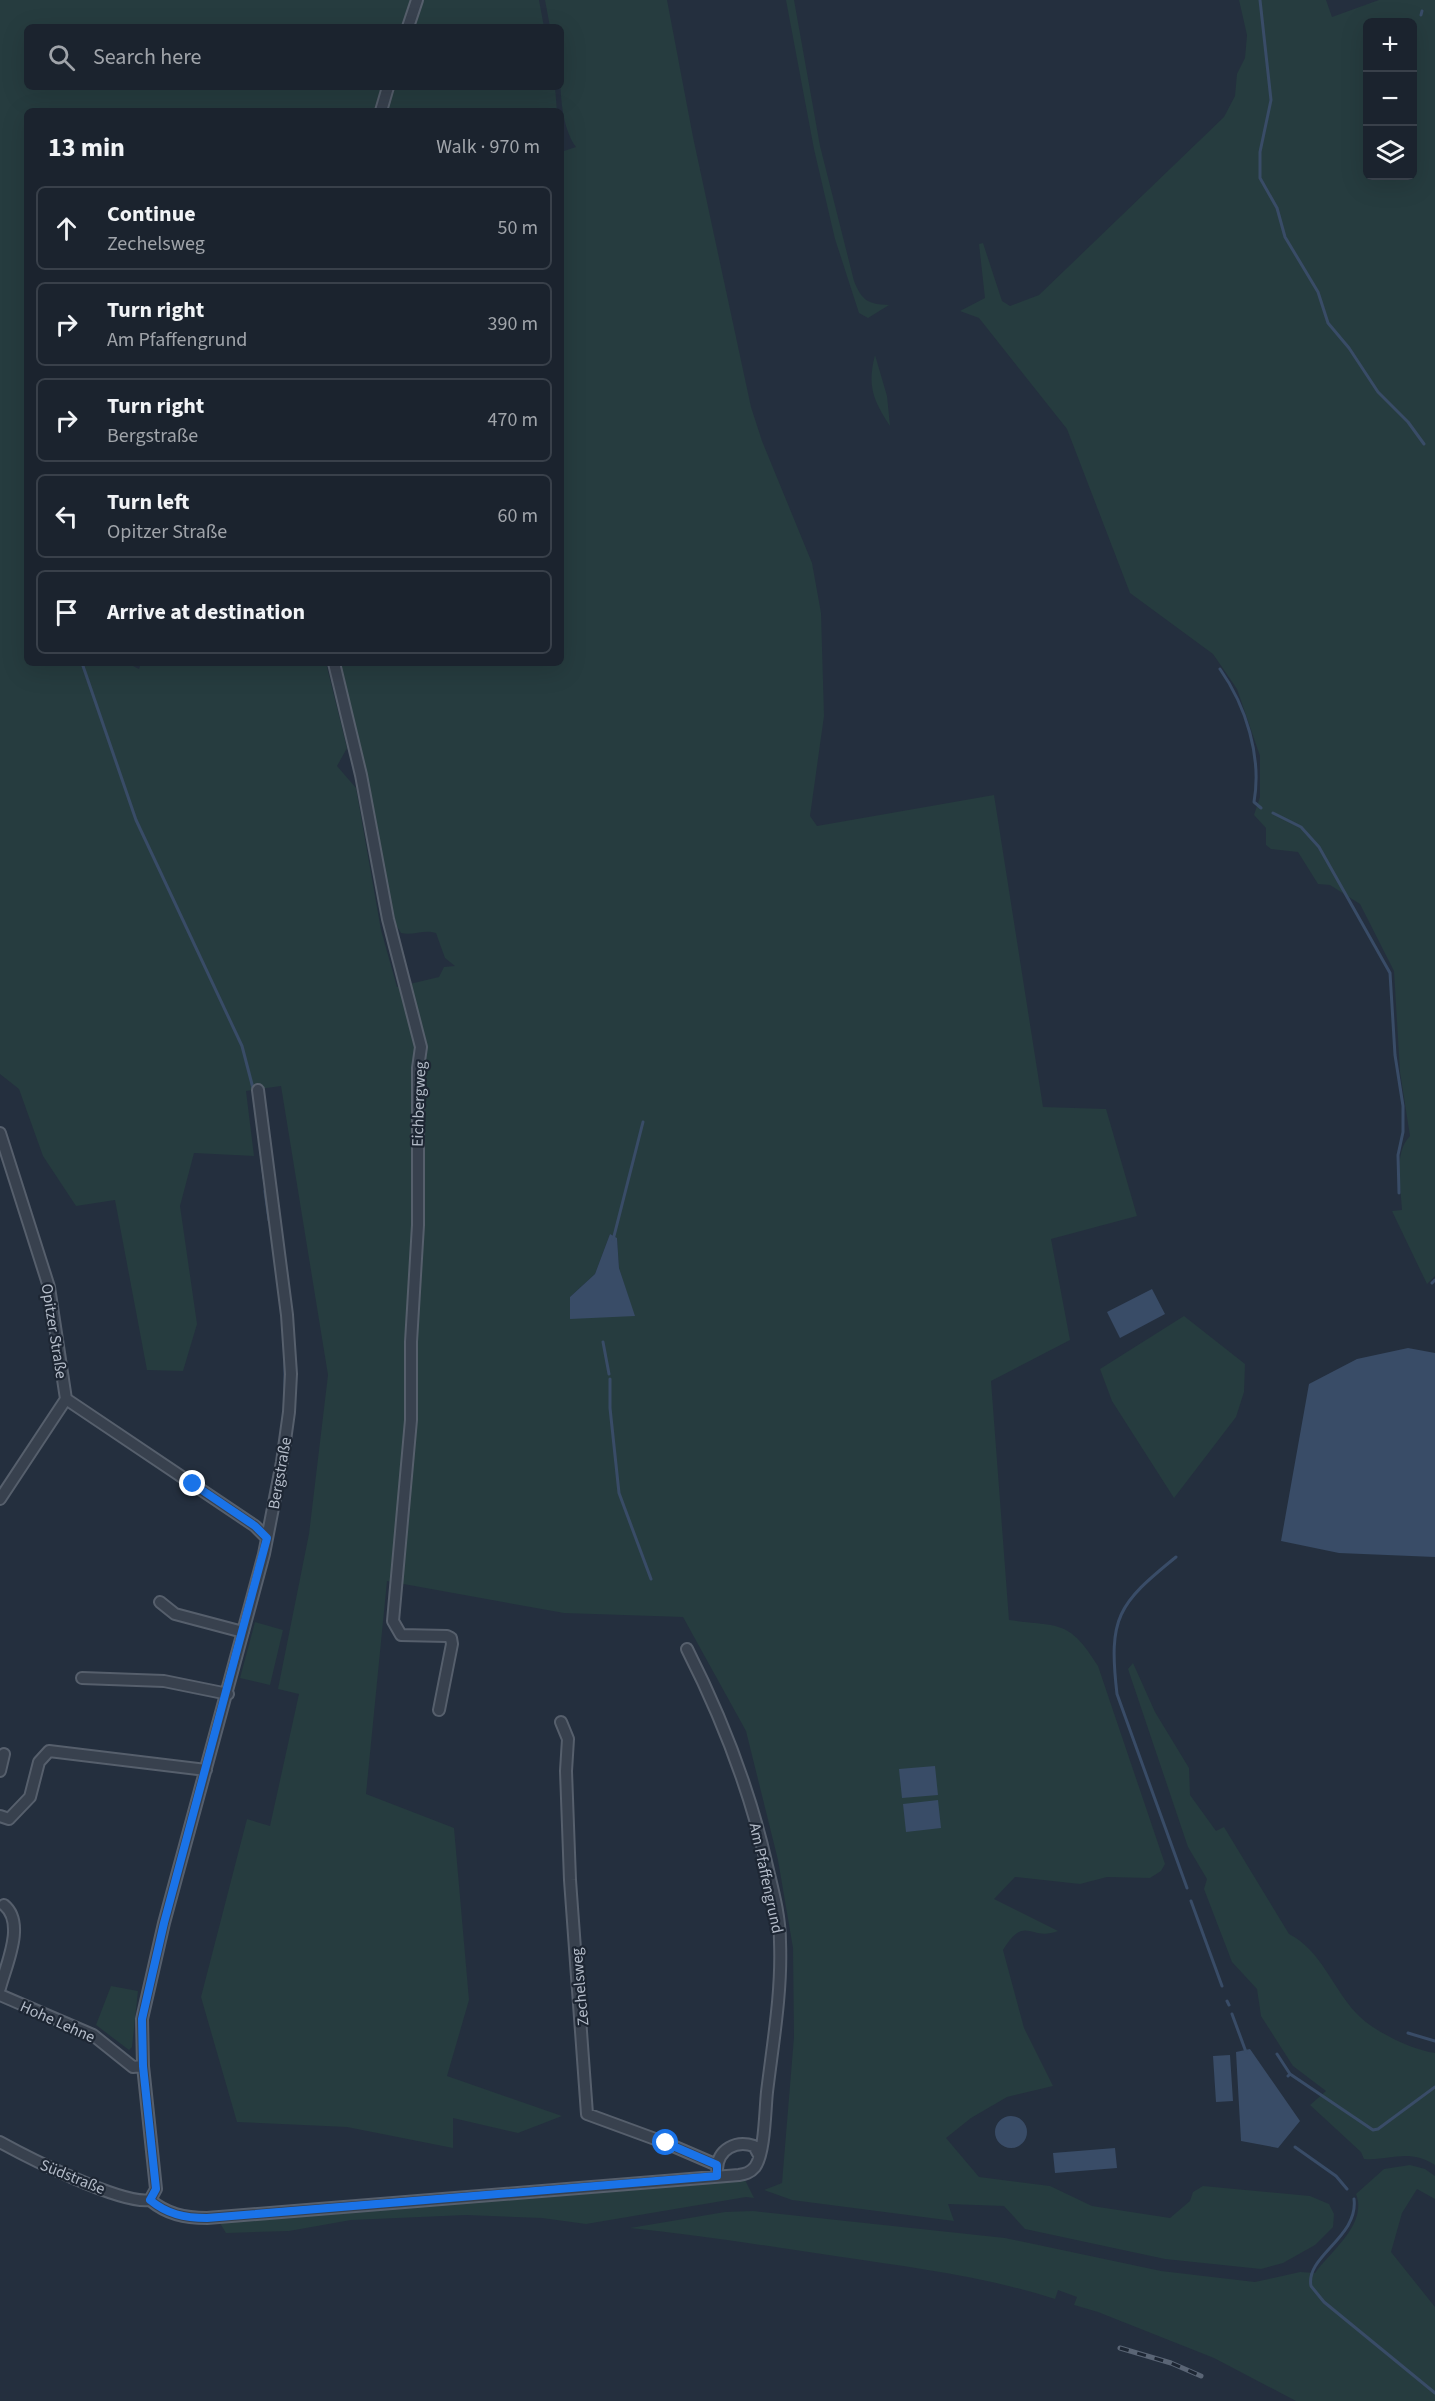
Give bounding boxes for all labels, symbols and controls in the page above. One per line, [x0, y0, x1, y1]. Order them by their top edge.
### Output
map controls [1363, 18, 1417, 180]
button: + [1363, 18, 1417, 72]
search box [24, 24, 564, 90]
icon: search [45, 41, 78, 74]
text: Search here [93, 41, 201, 73]
button: − [1363, 72, 1417, 126]
button: layers [1363, 126, 1417, 180]
text: 13 min [48, 129, 125, 166]
text: Walk · 970 m [436, 133, 540, 161]
text: Continue [107, 198, 196, 230]
icon: ahead [50, 212, 83, 245]
text: 50 m [498, 214, 538, 242]
text: Zechelsweg [107, 230, 205, 258]
text: Turn right [107, 294, 204, 326]
icon: right [50, 308, 83, 341]
text: 390 m [488, 310, 538, 338]
text: Am Pfaffengrund [107, 326, 247, 354]
text: Turn right [107, 390, 204, 422]
icon: right [50, 404, 83, 437]
text: 470 m [488, 406, 538, 434]
text: Bergstraße [107, 422, 198, 450]
text: Turn left [107, 486, 189, 518]
icon: left [50, 500, 83, 533]
text: 60 m [498, 502, 538, 530]
text: Opitzer Straße [107, 518, 227, 546]
icon: arrive [50, 596, 83, 629]
text: Arrive at destination [107, 596, 305, 628]
street label: Eichbergweg [407, 1061, 431, 1147]
street label: Opitzer Straße [36, 1282, 72, 1380]
street label: Bergstraße [263, 1435, 297, 1511]
route end [179, 1470, 205, 1496]
street label: Am Pfaffengrund [744, 1821, 788, 1935]
street label: Zechelsweg [566, 1947, 594, 2027]
street label: Hohe Lehne [17, 1996, 99, 2048]
route start [652, 2129, 678, 2155]
street label: Südstraße [37, 2154, 108, 2200]

